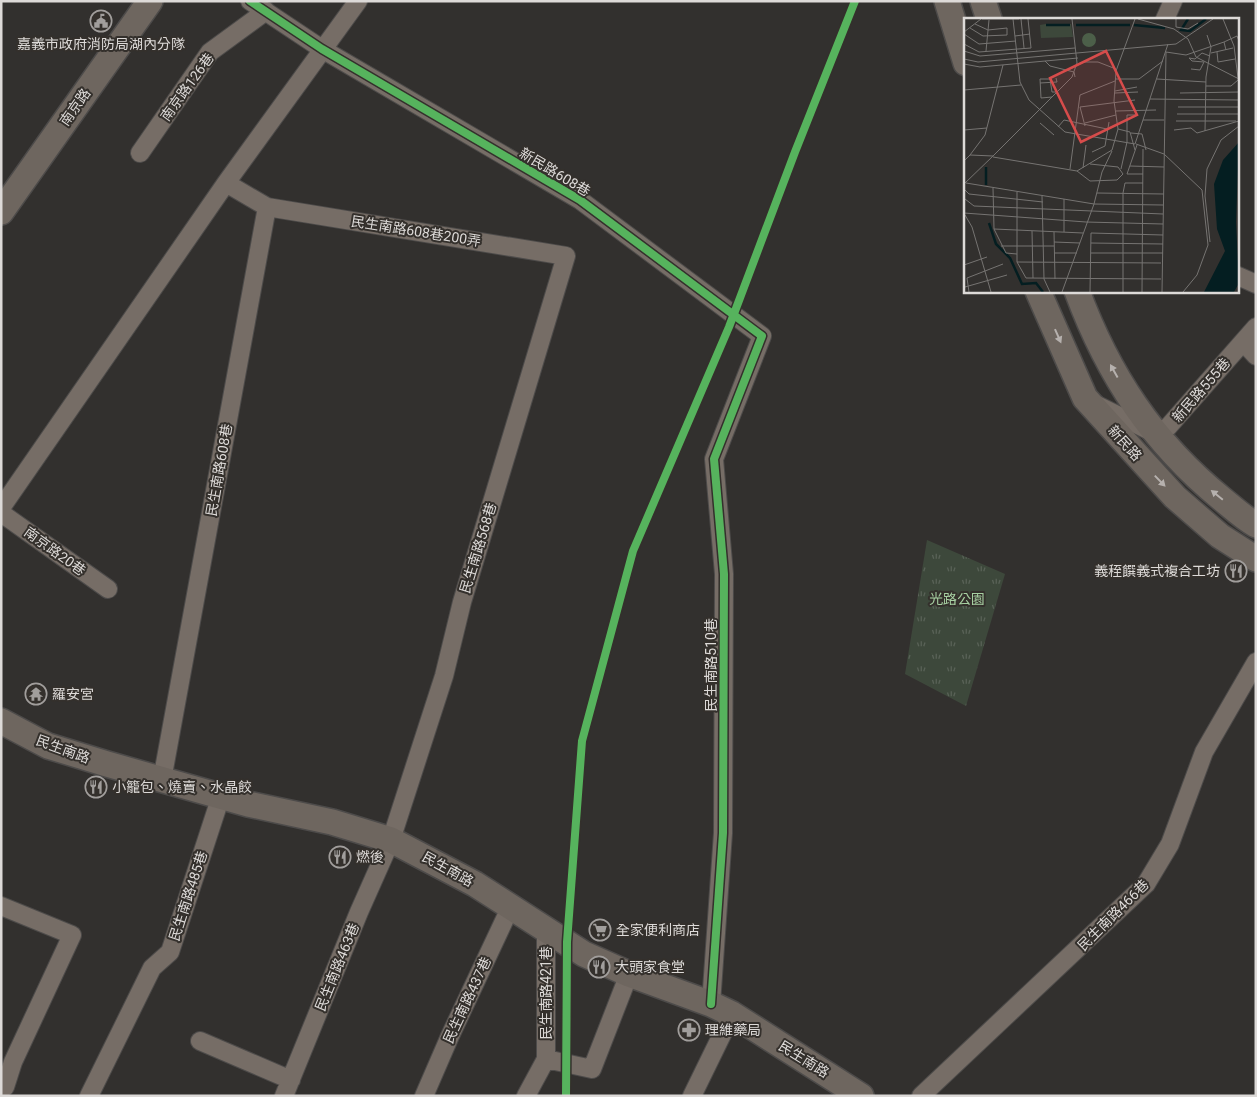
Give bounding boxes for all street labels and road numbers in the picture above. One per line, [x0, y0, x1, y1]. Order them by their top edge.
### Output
street label: 南京路126巷 [157, 50, 217, 124]
street label: 南京路 [56, 85, 94, 129]
street label: 新民路608巷 [517, 145, 593, 199]
street label: 民生南路608巷200弄 [350, 213, 482, 249]
street label: 新民路555巷 [1169, 355, 1233, 425]
street label: 新民路 [1105, 422, 1145, 464]
street label: 民生南路608巷 [203, 423, 235, 517]
street label: 民生南路568巷 [457, 501, 499, 595]
street label: 南京路20巷 [21, 523, 89, 579]
street label: 民生南路510巷 [703, 618, 719, 712]
street label: 民生南路 [34, 732, 92, 766]
street label: 民生南路 [420, 848, 476, 890]
street label: 民生南路485巷 [166, 849, 210, 943]
street label: 民生南路466巷 [1074, 876, 1152, 954]
street label: 民生南路463巷 [312, 921, 362, 1013]
street label: 民生南路421巷 [538, 946, 554, 1040]
street label: 民生南路437巷 [440, 954, 494, 1046]
street label: 民生南路 [776, 1037, 832, 1081]

